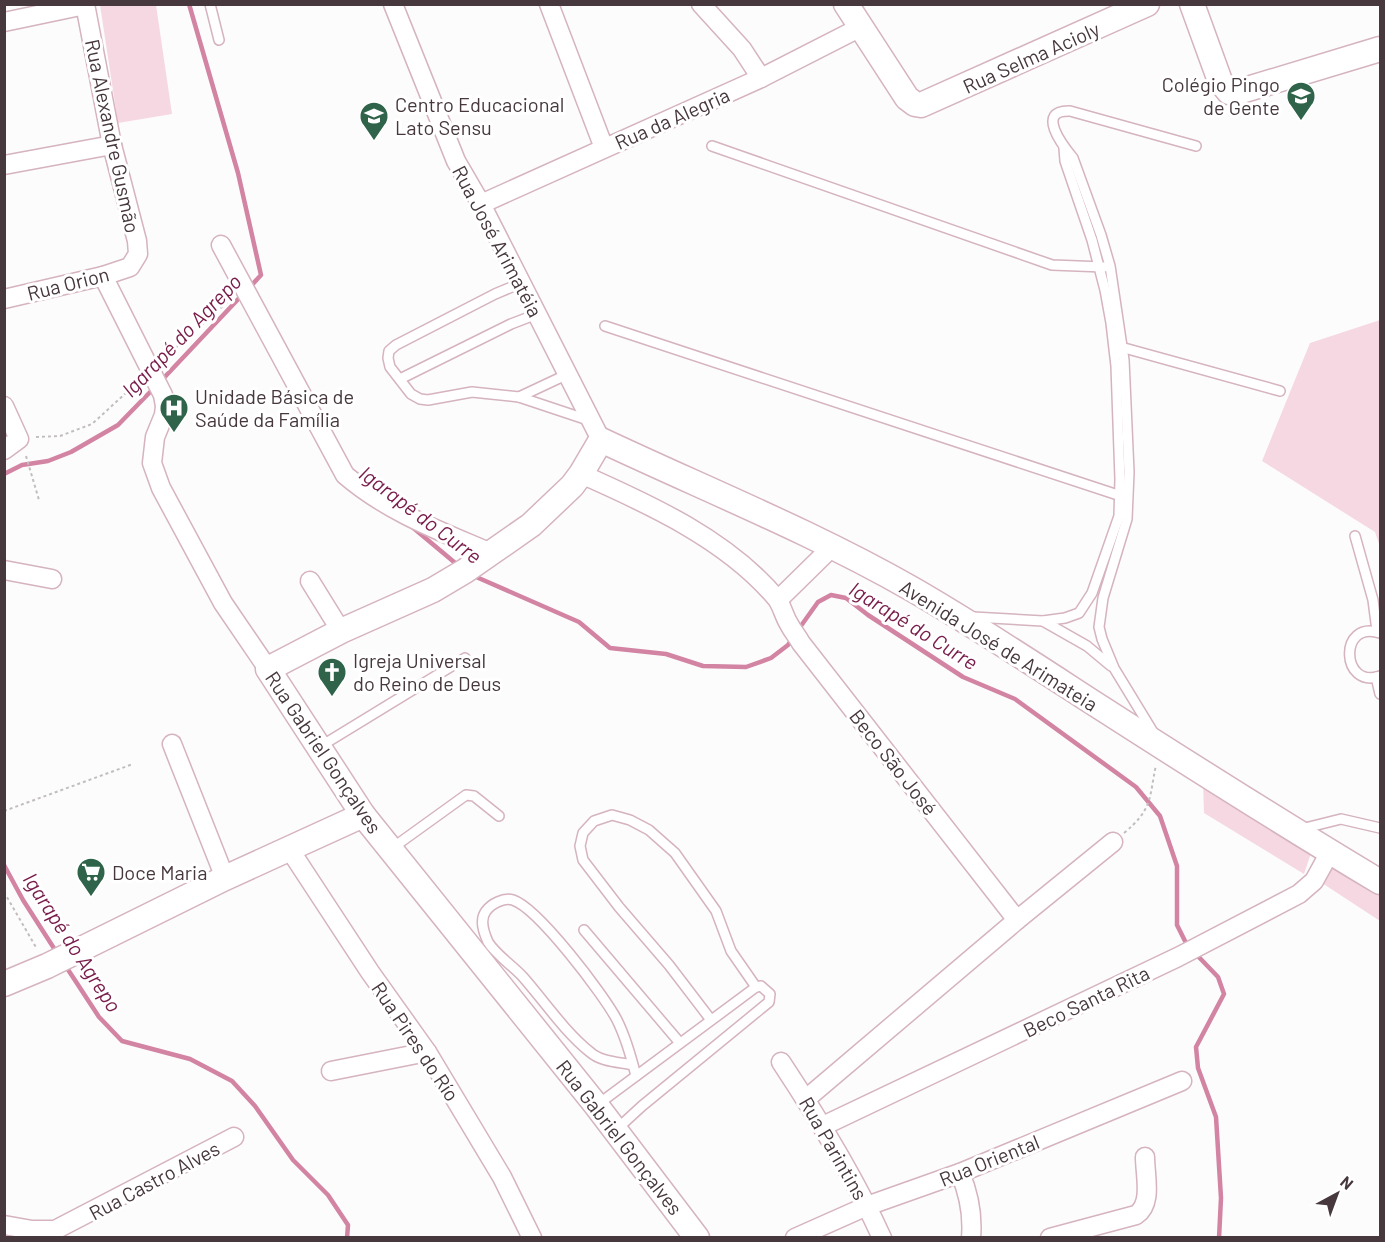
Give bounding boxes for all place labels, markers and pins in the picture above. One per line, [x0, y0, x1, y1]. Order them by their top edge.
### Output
place label: Colégio Pingo de Gente [1162, 72, 1280, 119]
school or university icon: Colégio Pingo de Gente [1285, 80, 1317, 122]
place label: Centro Educacional Lato Sensu [395, 92, 564, 139]
school or university icon: Centro Educacional Lato Sensu [358, 100, 390, 142]
place label: Unidade Básica de Saúde da Família [195, 384, 354, 431]
hospital icon: Unidade Básica de Saúde da Família [158, 392, 190, 434]
place label: Igreja Universal do Reino de Deus [353, 648, 501, 695]
church icon: Igreja Universal do Reino de Deus [316, 656, 348, 698]
supermarket icon: Doce Maria [75, 856, 107, 898]
place label: Doce Maria [112, 860, 207, 884]

